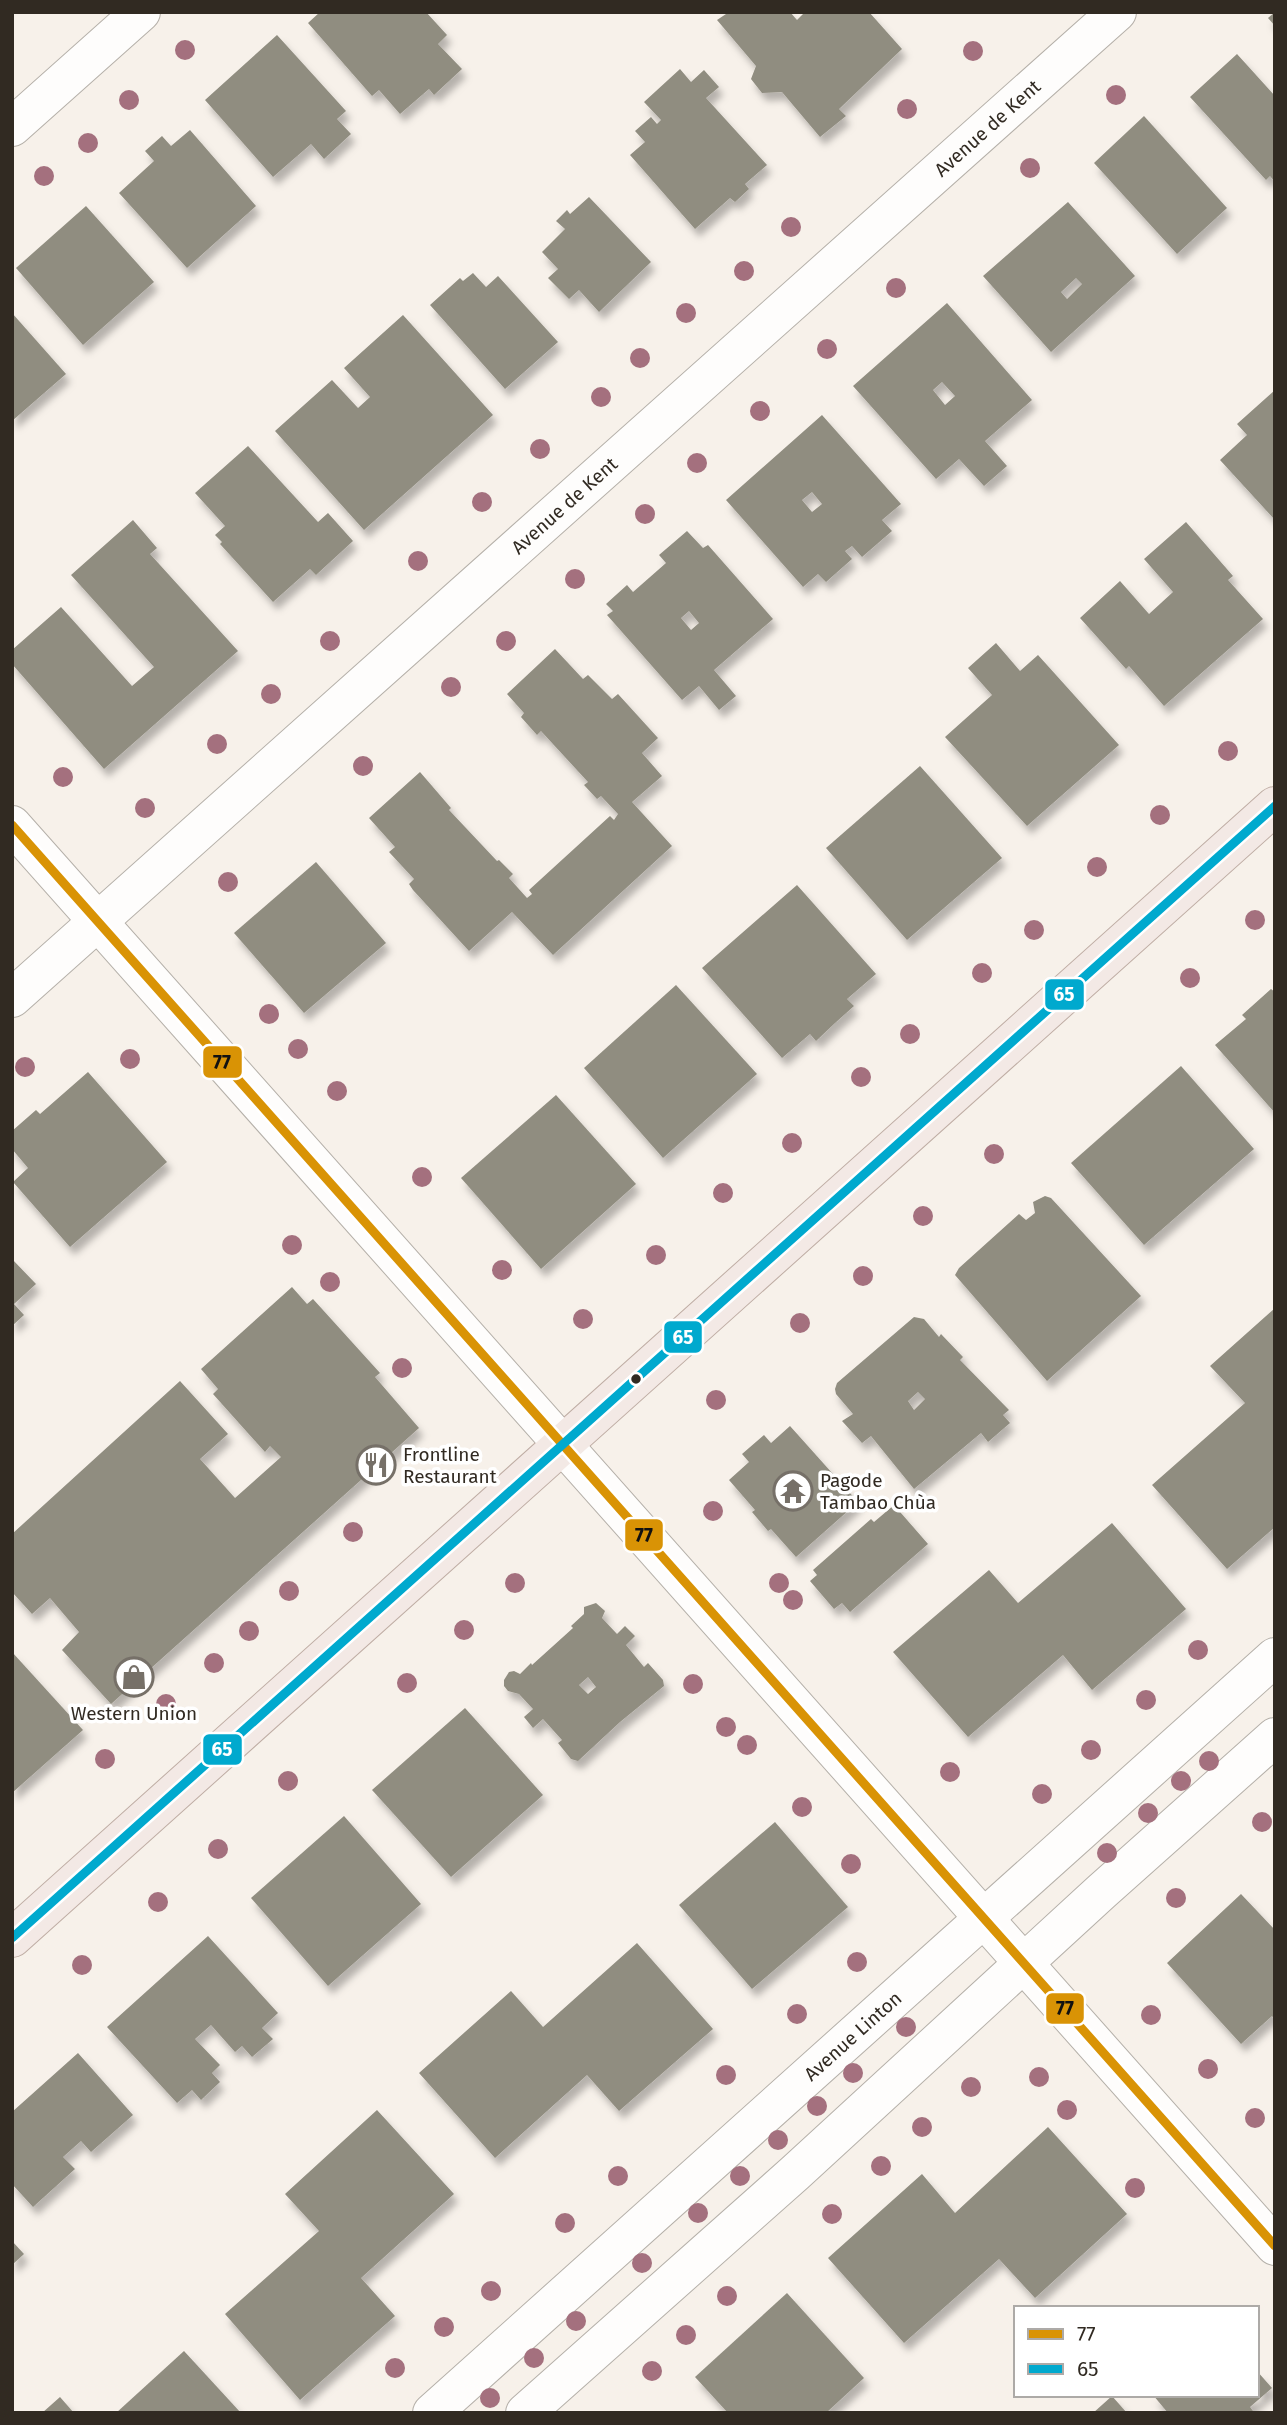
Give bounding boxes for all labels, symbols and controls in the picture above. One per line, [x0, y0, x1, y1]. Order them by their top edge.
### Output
street label: Avenue de Kent [929, 74, 1045, 181]
street label: Avenue de Kent [506, 452, 622, 559]
line badge: 65 [1044, 978, 1085, 1011]
text: 65 [1054, 983, 1074, 1006]
line badge: 77 [202, 1045, 243, 1079]
text: 77 [213, 1051, 231, 1074]
line badge: 65 [663, 1320, 703, 1354]
text: 65 [673, 1326, 693, 1349]
unlabelled marker [629, 1372, 643, 1386]
place label: Frontline Restaurant [403, 1443, 497, 1488]
restaurant icon: Frontline Restaurant [355, 1444, 397, 1486]
place label: Pagode Tambao Chùa [820, 1469, 936, 1514]
temple icon: Pagode Tambao Chùa [772, 1470, 814, 1512]
line badge: 77 [624, 1518, 664, 1552]
text: 77 [635, 1524, 653, 1547]
shop icon: Western Union [113, 1656, 155, 1698]
place label: Western Union [71, 1702, 197, 1725]
line badge: 65 [202, 1733, 243, 1766]
text: 65 [212, 1738, 232, 1761]
street label: Avenue Linton [799, 1986, 906, 2085]
line badge: 77 [1045, 1992, 1085, 2025]
text: 77 [1056, 1997, 1074, 2020]
legend [1014, 2306, 1259, 2397]
text: 77 [1077, 2321, 1096, 2347]
text: 65 [1077, 2356, 1099, 2382]

